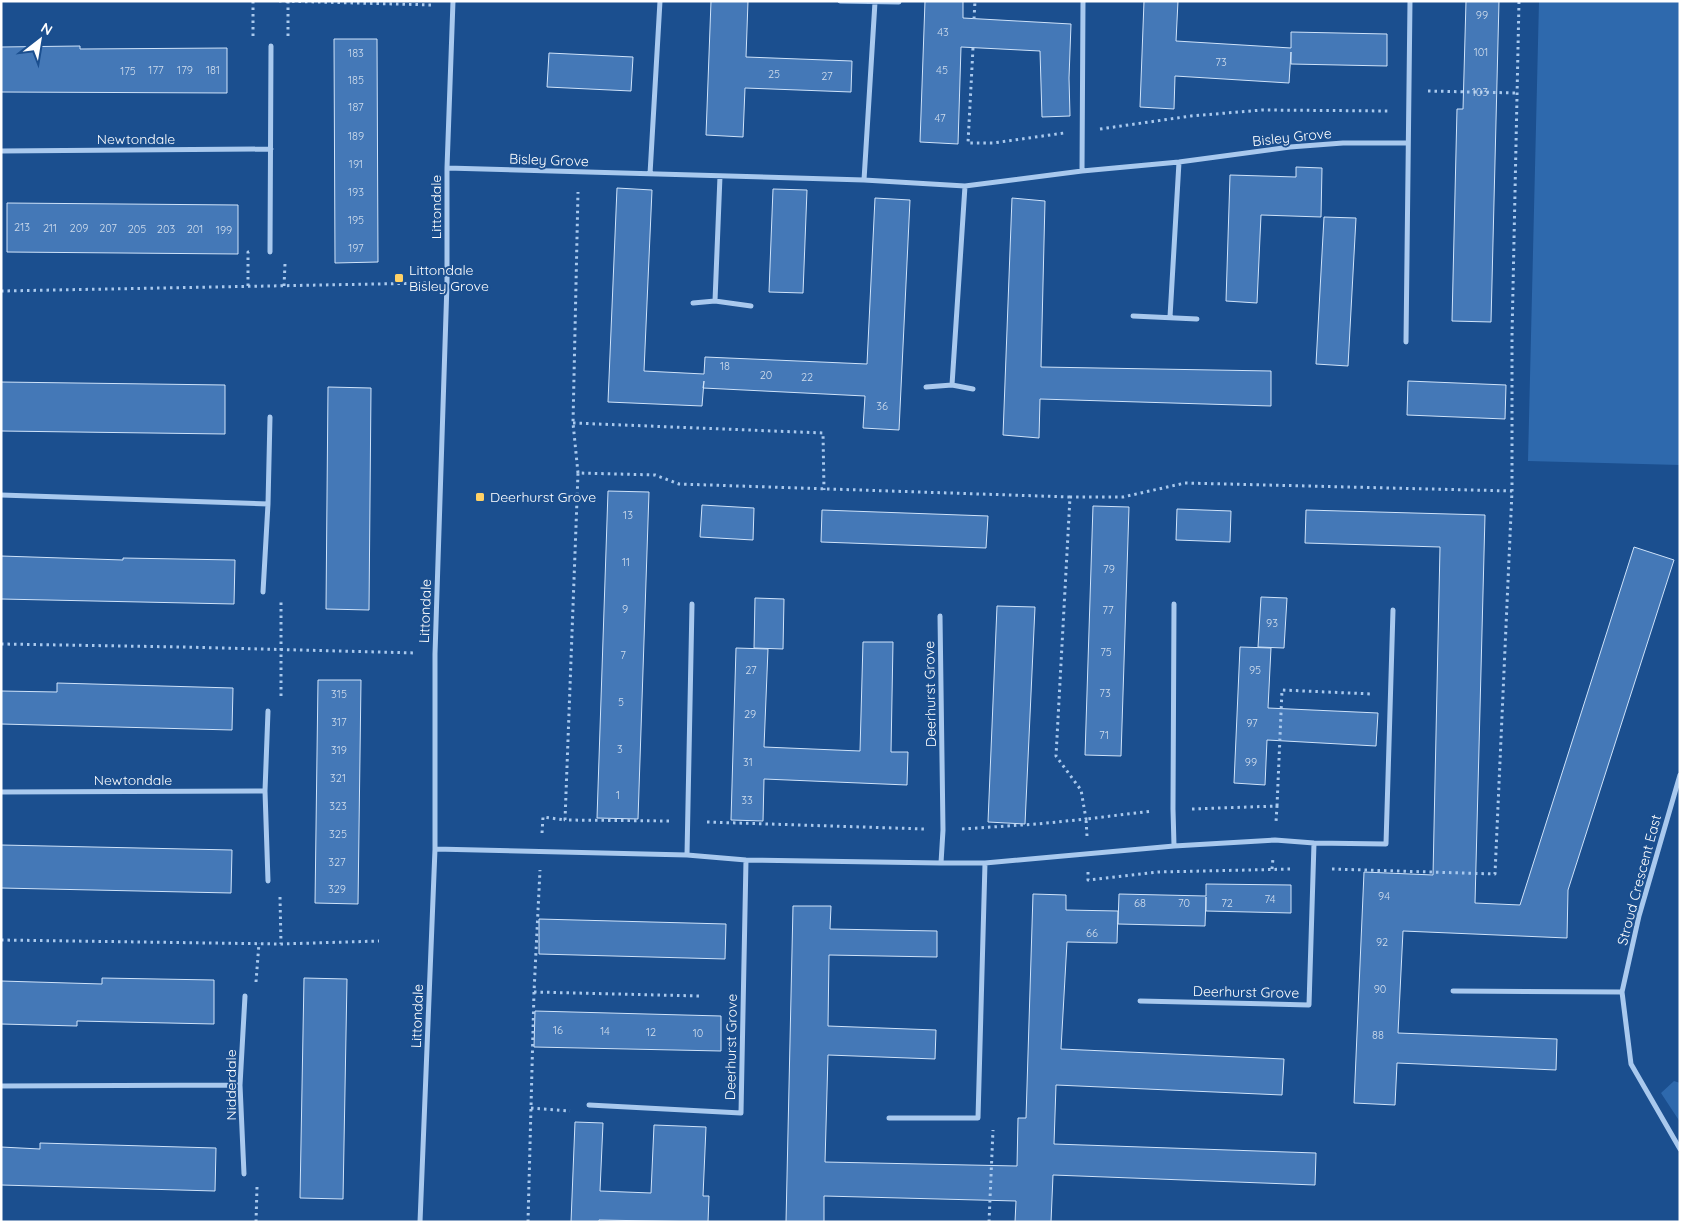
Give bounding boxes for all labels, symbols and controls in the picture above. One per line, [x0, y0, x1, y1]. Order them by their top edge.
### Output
house number: 99 [1476, 8, 1488, 22]
north arrow [15, 15, 65, 65]
text: N [38, 18, 56, 39]
house number: 43 [937, 25, 949, 39]
house number: 101 [1474, 45, 1488, 59]
house number: 183 [348, 46, 364, 60]
house number: 73 [1215, 55, 1227, 69]
house number: 177 [148, 63, 164, 77]
house number: 179 [177, 63, 193, 77]
house number: 181 [206, 63, 220, 77]
house number: 45 [936, 63, 948, 77]
house number: 175 [120, 64, 136, 78]
house number: 25 [768, 67, 780, 81]
house number: 27 [821, 69, 833, 83]
house number: 185 [348, 73, 364, 87]
house number: 103 [1472, 85, 1488, 99]
house number: 187 [348, 100, 364, 114]
house number: 47 [934, 111, 946, 125]
street label: Bisley Grove [1251, 124, 1333, 150]
house number: 189 [348, 129, 364, 143]
street label: Newtondale [97, 130, 175, 148]
street label: Bisley Grove [509, 150, 589, 170]
house number: 191 [349, 157, 363, 171]
street label: Littondale [427, 175, 445, 239]
house number: 193 [348, 185, 364, 199]
house number: 195 [348, 213, 364, 227]
house number: 213 [14, 220, 30, 234]
house number: 211 [43, 221, 57, 235]
house number: 209 [70, 221, 88, 235]
house number: 207 [99, 221, 117, 235]
house number: 205 [128, 222, 146, 236]
house number: 203 [157, 222, 175, 236]
house number: 201 [187, 222, 203, 236]
house number: 199 [216, 223, 232, 237]
house number: 197 [348, 241, 364, 255]
place label: Littondale Bisley Grove [409, 261, 489, 295]
marker: Littondale Bisley Grove [393, 272, 405, 284]
house number: 18 [720, 359, 730, 373]
house number: 20 [760, 368, 772, 382]
house number: 22 [801, 370, 813, 384]
house number: 36 [876, 399, 888, 413]
place label: Deerhurst Grove [490, 488, 596, 506]
marker: Deerhurst Grove [474, 491, 486, 503]
house number: 13 [623, 508, 633, 522]
house number: 11 [622, 555, 630, 569]
house number: 79 [1103, 562, 1115, 576]
street label: Littondale [415, 578, 435, 643]
house number: 9 [622, 602, 628, 616]
house number: 77 [1102, 603, 1114, 617]
house number: 93 [1266, 616, 1278, 630]
street label: Deerhurst Grove [920, 641, 940, 747]
house number: 75 [1100, 645, 1112, 659]
house number: 7 [620, 648, 626, 662]
house number: 27 [745, 663, 757, 677]
house number: 95 [1249, 663, 1261, 677]
house number: 73 [1099, 686, 1111, 700]
house number: 315 [331, 687, 347, 701]
house number: 5 [618, 695, 624, 709]
house number: 29 [744, 707, 756, 721]
house number: 317 [331, 715, 347, 729]
house number: 97 [1246, 716, 1258, 730]
house number: 71 [1099, 728, 1109, 742]
house number: 3 [617, 742, 623, 756]
house number: 319 [331, 743, 347, 757]
house number: 31 [743, 755, 753, 769]
house number: 99 [1245, 755, 1257, 769]
street label: Newtondale [94, 771, 172, 789]
house number: 321 [330, 771, 346, 785]
house number: 1 [616, 788, 620, 802]
house number: 33 [741, 793, 753, 807]
house number: 323 [329, 799, 347, 813]
street label: Stroud Crescent East [1613, 812, 1665, 947]
house number: 325 [329, 827, 347, 841]
house number: 327 [328, 855, 346, 869]
house number: 329 [328, 882, 346, 896]
house number: 94 [1378, 889, 1390, 903]
house number: 74 [1265, 892, 1276, 906]
house number: 68 [1134, 896, 1146, 910]
house number: 70 [1178, 896, 1190, 910]
house number: 72 [1221, 896, 1233, 910]
house number: 66 [1086, 926, 1098, 940]
house number: 92 [1376, 935, 1388, 949]
street label: Deerhurst Grove [1193, 982, 1299, 1002]
house number: 90 [1374, 982, 1386, 996]
street label: Littondale [407, 983, 427, 1048]
street label: Deerhurst Grove [721, 994, 741, 1100]
house number: 16 [553, 1023, 563, 1037]
house number: 14 [600, 1024, 610, 1038]
house number: 12 [646, 1025, 656, 1039]
house number: 10 [693, 1026, 703, 1040]
house number: 88 [1372, 1028, 1384, 1042]
street label: Nidderdale [222, 1049, 240, 1121]

